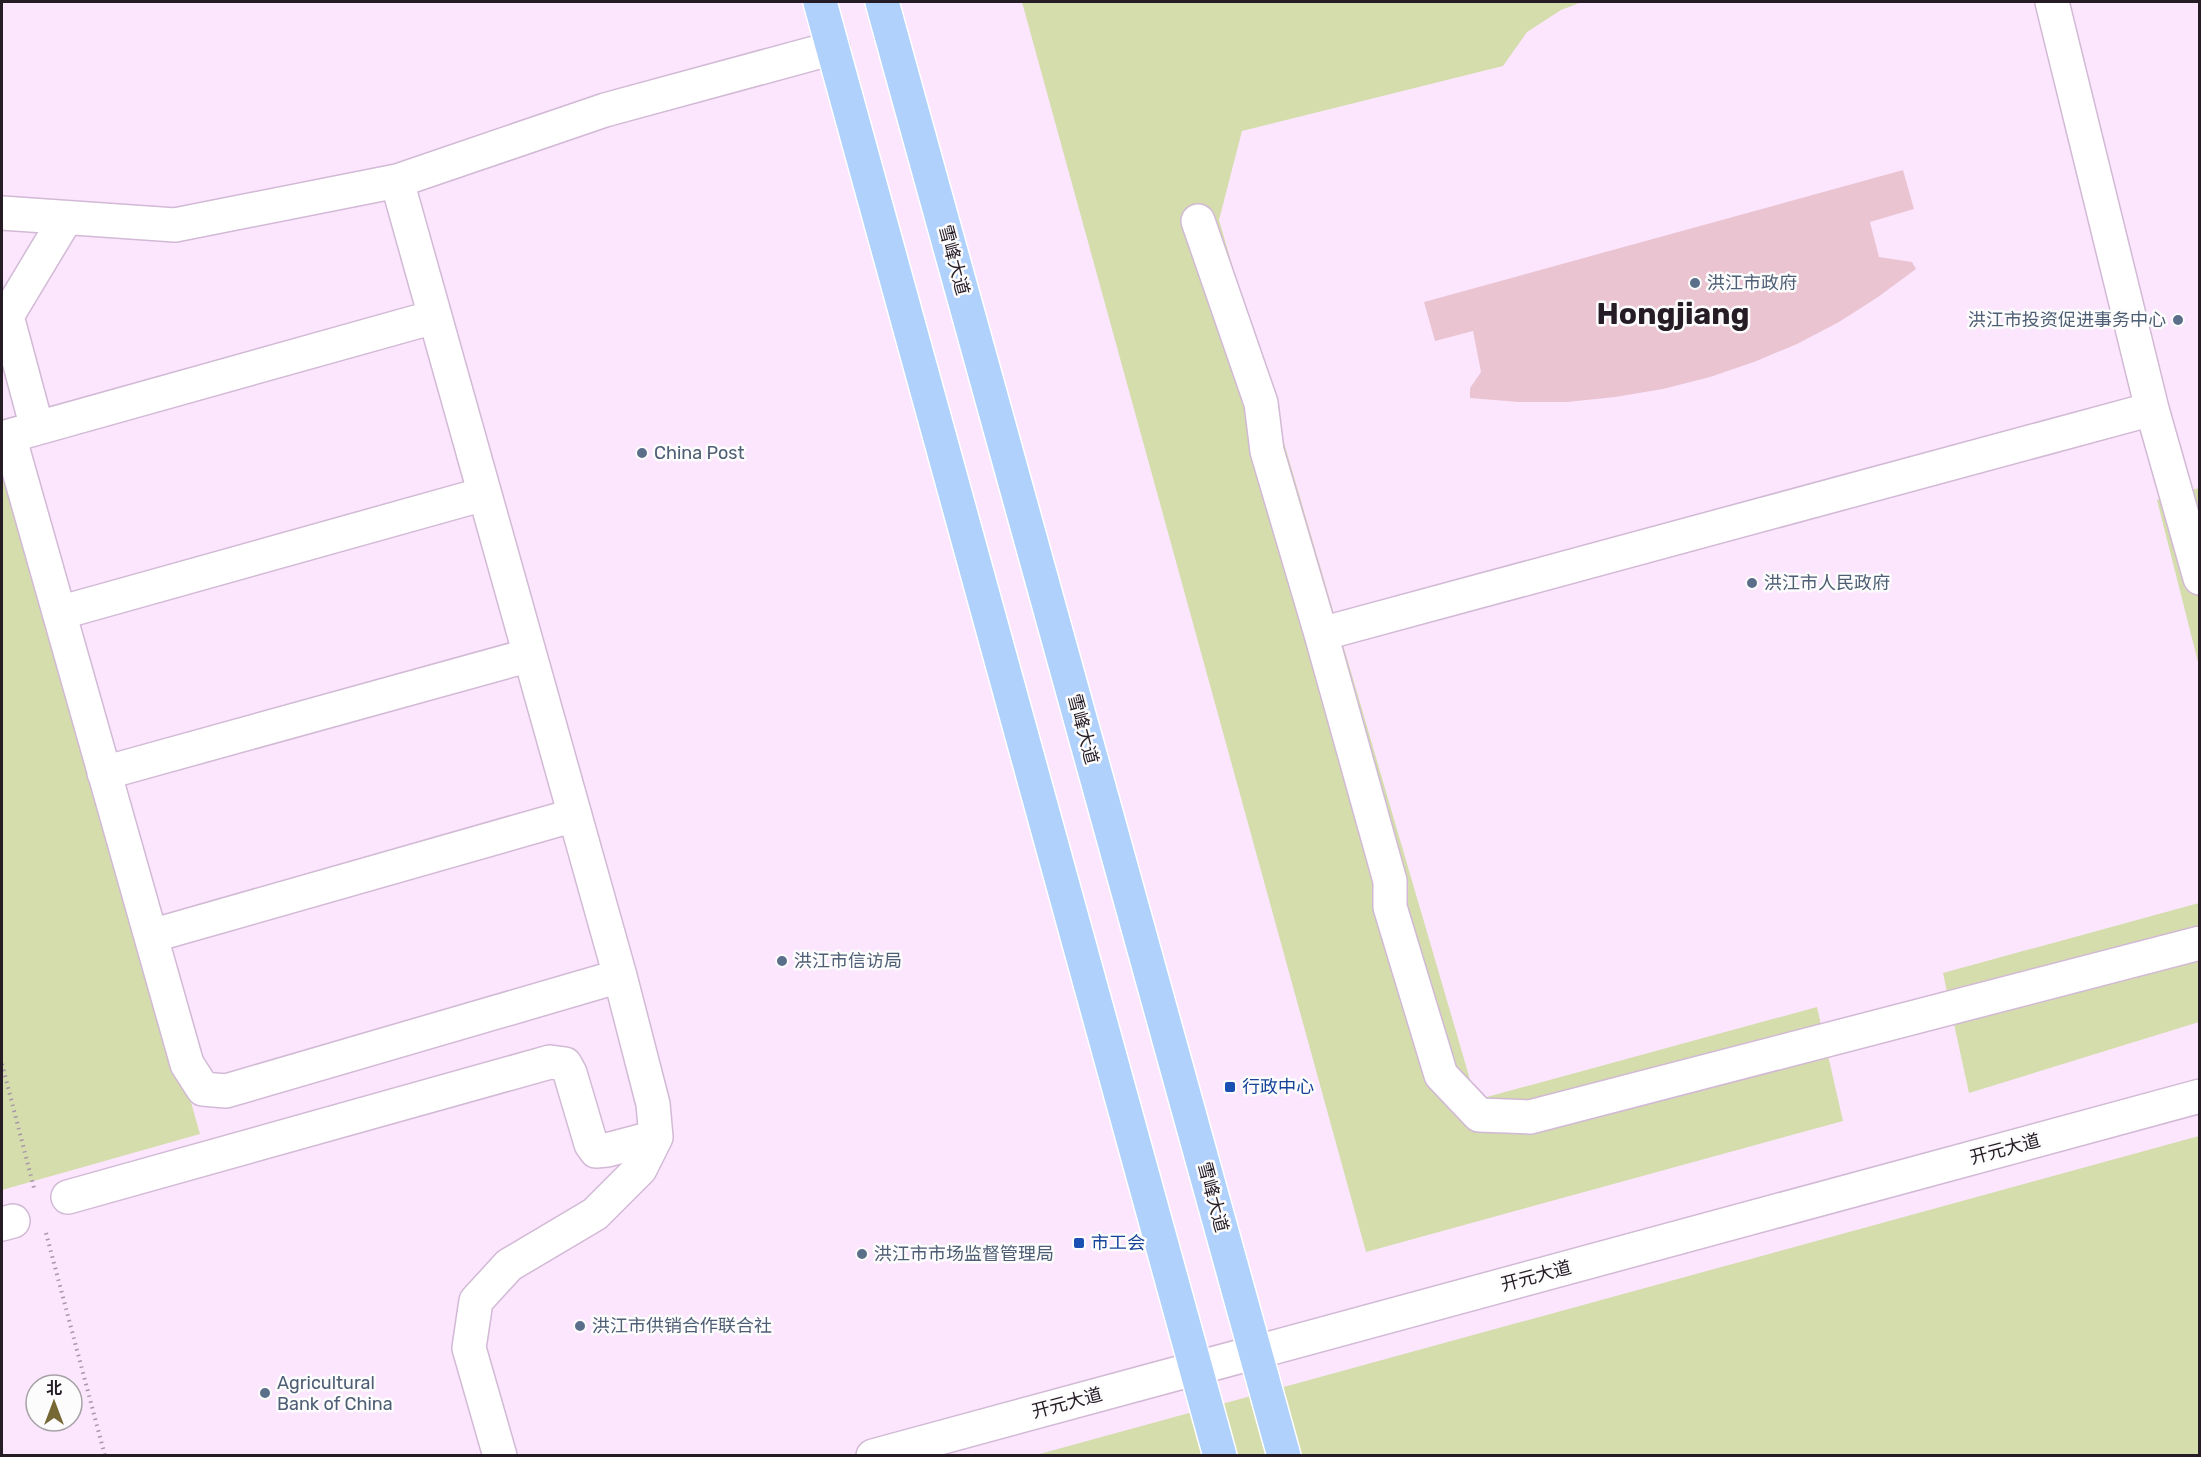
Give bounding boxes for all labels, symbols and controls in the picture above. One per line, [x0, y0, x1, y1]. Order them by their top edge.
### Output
street label: 雪峰大道 [934, 222, 974, 298]
place label: 洪江市政府 [1707, 272, 1797, 294]
marker: 洪江市政府 [1688, 276, 1702, 290]
district label: Hongjiang [1596, 296, 1750, 332]
place label: 洪江市投资促进事务中心 [1968, 309, 2166, 331]
marker: 洪江市投资促进事务中心 [2171, 313, 2185, 327]
place label: China Post [654, 442, 745, 464]
marker: China Post [635, 446, 649, 460]
place label: 洪江市人民政府 [1764, 572, 1890, 594]
marker: 洪江市人民政府 [1745, 576, 1759, 590]
street label: 雪峰大道 [1063, 691, 1103, 767]
place label: 洪江市信访局 [794, 950, 902, 972]
marker: 洪江市信访局 [775, 954, 789, 968]
place label: 行政中心 [1242, 1076, 1314, 1098]
marker: 行政中心 [1223, 1080, 1237, 1094]
street label: 开元大道 [1967, 1129, 2043, 1169]
street label: 雪峰大道 [1193, 1159, 1233, 1235]
place label: 市工会 [1091, 1232, 1145, 1254]
marker: 市工会 [1072, 1236, 1086, 1250]
place label: 洪江市市场监督管理局 [874, 1243, 1054, 1265]
marker: 洪江市市场监督管理局 [855, 1247, 869, 1261]
street label: 开元大道 [1498, 1256, 1574, 1296]
place label: 洪江市供销合作联合社 [592, 1315, 772, 1337]
marker: 洪江市供销合作联合社 [573, 1319, 587, 1333]
place label: Agricultural Bank of China [277, 1372, 393, 1415]
north arrow [24, 1373, 84, 1433]
text: 北 [46, 1379, 62, 1398]
street label: 开元大道 [1029, 1383, 1105, 1423]
marker: Agricultural Bank of China [258, 1386, 272, 1400]

